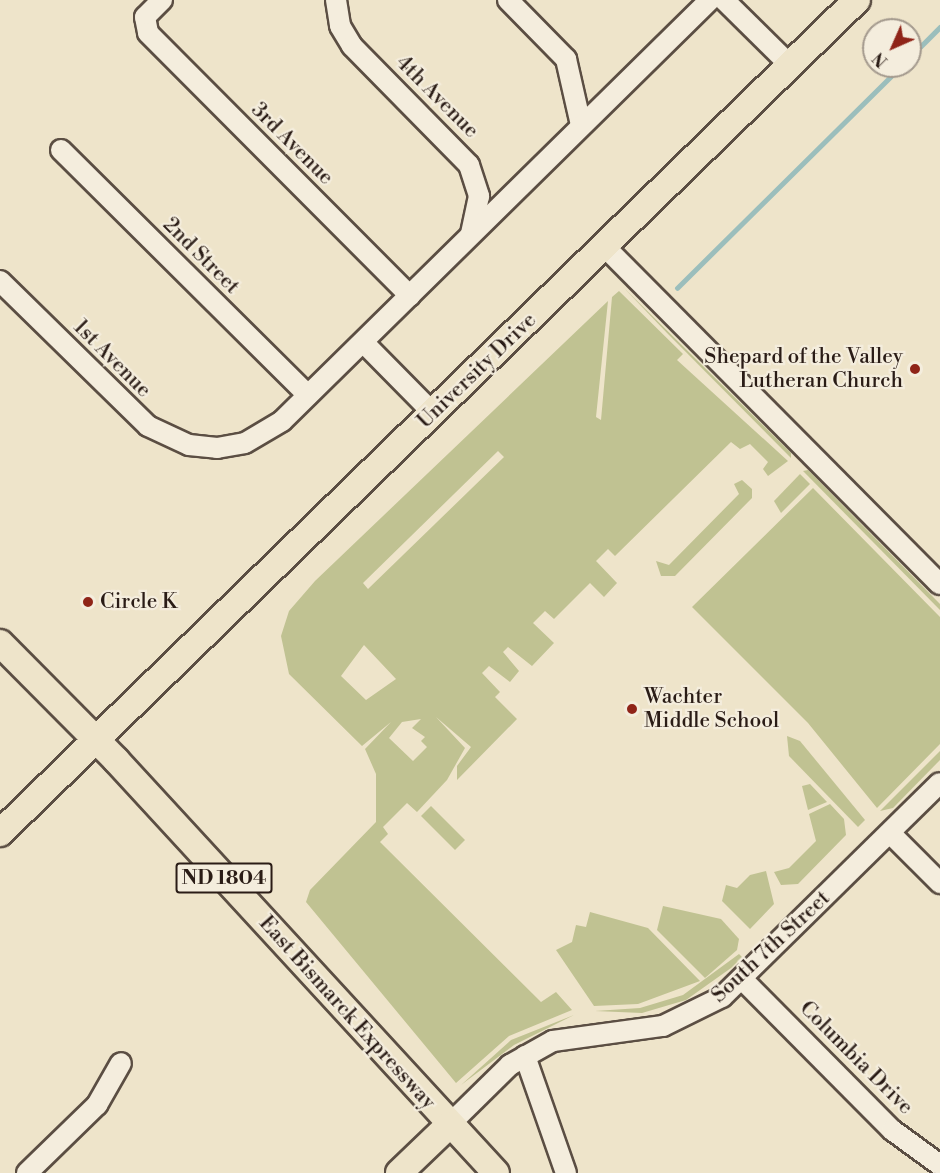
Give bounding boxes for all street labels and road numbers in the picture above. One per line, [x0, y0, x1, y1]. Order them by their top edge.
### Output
street label: 4th Avenue [391, 51, 483, 143]
street label: 3rd Avenue [246, 98, 338, 190]
street label: 2nd Street [158, 213, 244, 299]
street label: University Drive [412, 308, 542, 434]
street label: 1st Avenue [68, 315, 156, 403]
road number: ND 1804 [174, 861, 274, 895]
street label: South 7th Street [707, 886, 835, 1008]
street label: East Bismarck Expressway [253, 911, 441, 1115]
street label: Columbia Drive [794, 996, 918, 1120]

